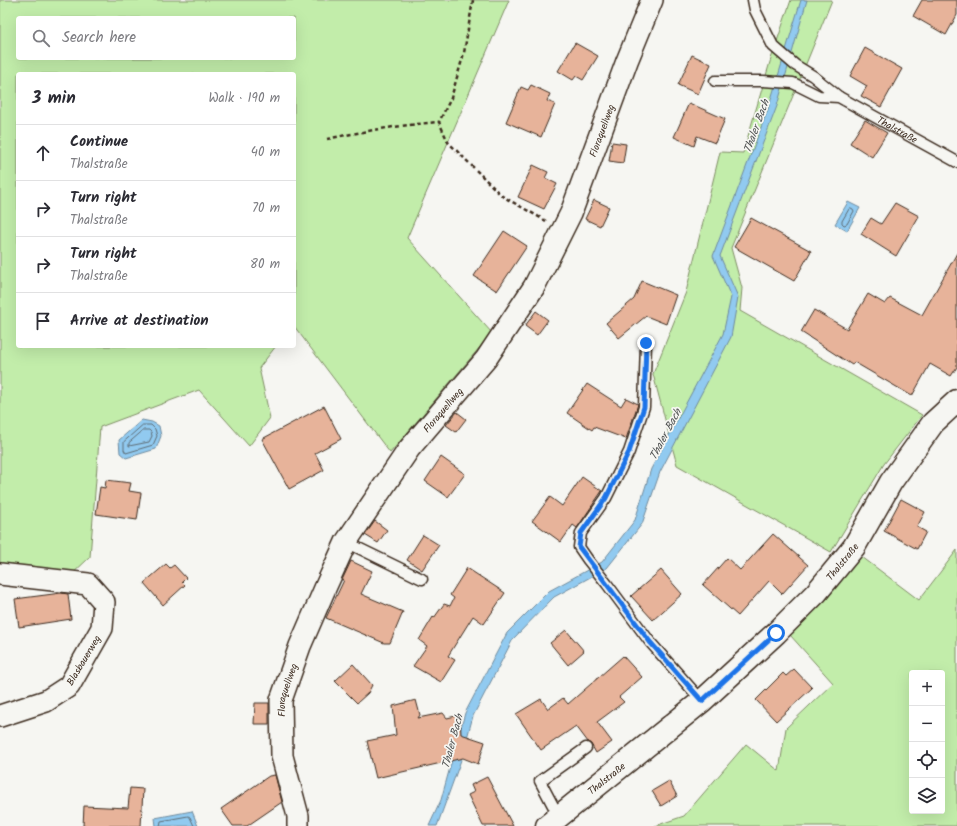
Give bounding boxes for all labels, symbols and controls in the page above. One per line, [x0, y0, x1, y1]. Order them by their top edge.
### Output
search box [16, 16, 296, 60]
text: Search here [62, 26, 136, 50]
icon: search [30, 27, 52, 49]
text: 3 min [32, 85, 76, 112]
text: Walk · 190 m [208, 88, 280, 109]
water label: Thaler Bach [739, 96, 775, 156]
street label: Floraquellweg [585, 102, 619, 160]
street label: Thalstraße [874, 112, 921, 148]
text: Continue [70, 130, 128, 154]
icon: ahead [32, 142, 54, 164]
text: 40 m [251, 142, 280, 163]
text: Thalstraße [70, 154, 128, 175]
text: Turn right [70, 186, 137, 210]
icon: right [32, 198, 54, 220]
text: 70 m [252, 198, 280, 219]
text: Thalstraße [70, 210, 128, 231]
text: Turn right [70, 242, 137, 266]
icon: right [32, 254, 54, 276]
text: 80 m [250, 254, 280, 275]
text: Thalstraße [70, 266, 128, 287]
text: Arrive at destination [70, 309, 209, 333]
icon: arrive [32, 310, 54, 332]
route end [637, 334, 655, 352]
street label: Floraquellweg [419, 384, 467, 437]
water label: Thaler Bach [645, 405, 687, 463]
street label: Thalstraße [822, 540, 864, 584]
route start [767, 624, 785, 642]
street label: Blasbauerweg [62, 632, 105, 689]
street label: Floraquellweg [274, 661, 302, 717]
map controls [909, 670, 945, 814]
button: + [909, 670, 945, 706]
button: − [909, 706, 945, 742]
water label: Thaler Bach [437, 711, 469, 770]
button: locate [909, 742, 945, 778]
street label: Thalstraße [584, 759, 629, 799]
button: layers [909, 778, 945, 814]

